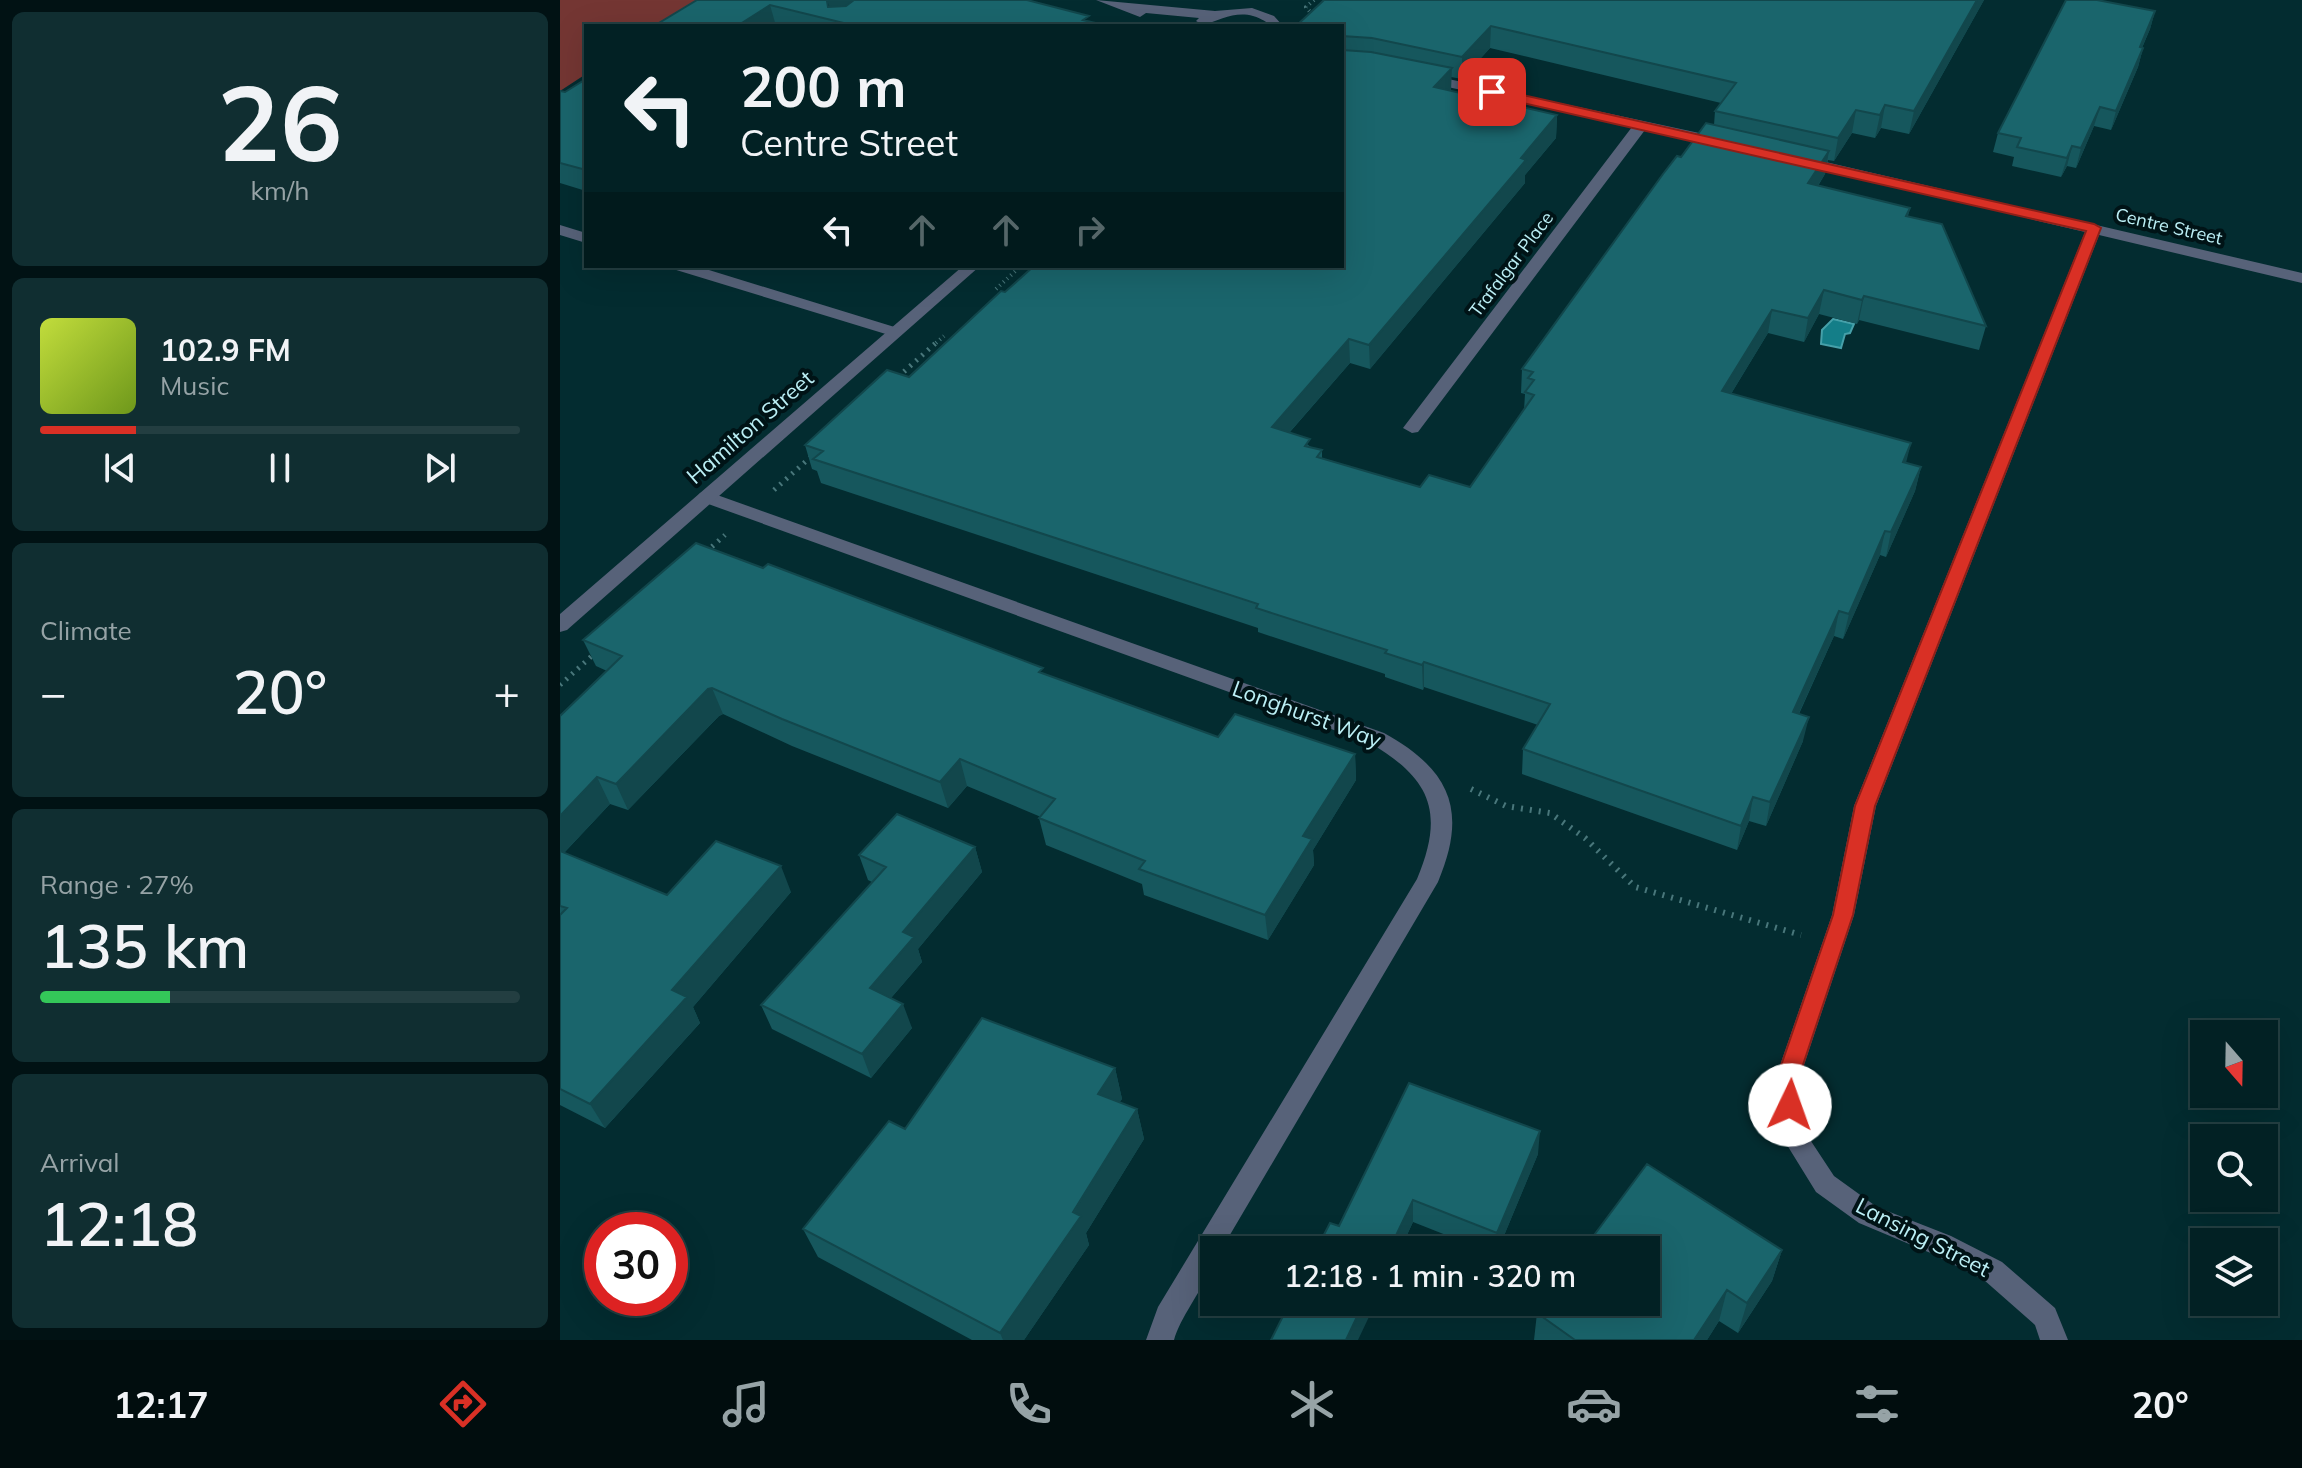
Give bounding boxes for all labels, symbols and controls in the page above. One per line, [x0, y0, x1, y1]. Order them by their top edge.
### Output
text: 200 m [740, 51, 907, 121]
text: 26 [218, 56, 342, 187]
icon: left [608, 56, 712, 160]
pin [1458, 58, 1526, 126]
icon: arrive [1470, 70, 1514, 114]
text: Centre Street [740, 120, 958, 165]
text: km/h [251, 174, 309, 207]
street label: Centre Street [2113, 203, 2225, 249]
street label: Trafalgar Place [1464, 207, 1558, 321]
icon: left [816, 208, 860, 252]
icon: ahead [900, 208, 944, 252]
icon: ahead [984, 208, 1028, 252]
icon: right [1068, 208, 1112, 252]
text: 102.9 FM [160, 331, 291, 369]
street label: Hamilton Street [681, 364, 820, 490]
text: Music [160, 369, 229, 402]
icon: previous [98, 446, 142, 490]
icon: pause [258, 446, 302, 490]
icon: next [418, 446, 462, 490]
text: Climate [40, 614, 132, 647]
text: 20° [233, 654, 327, 729]
text: − [40, 665, 66, 720]
text: + [494, 665, 520, 720]
street label: Longhurst Way [1229, 674, 1386, 754]
text: Range · 27% [40, 868, 194, 901]
text: 135 km [40, 908, 249, 983]
north arrow [2190, 1020, 2278, 1108]
map controls [2190, 1020, 2278, 1316]
position arrow [1748, 1063, 1832, 1147]
button: search [2190, 1124, 2278, 1212]
text: Arrival [40, 1146, 120, 1179]
text: 12:18 [40, 1186, 198, 1261]
street label: Lansing Street [1851, 1191, 1995, 1283]
speed limit sign: 30 [584, 1212, 688, 1316]
button: layers [2190, 1228, 2278, 1316]
text: 12:18 · 1 min · 320 m [1284, 1257, 1576, 1295]
icon: directions [435, 1376, 491, 1432]
icon: music [718, 1376, 774, 1432]
icon: phone [1001, 1376, 1057, 1432]
icon: climate [1284, 1376, 1340, 1432]
icon: car [1566, 1376, 1622, 1432]
icon: filters [1849, 1376, 1905, 1432]
text: 12:17 [113, 1382, 209, 1427]
text: 20° [2132, 1382, 2189, 1427]

